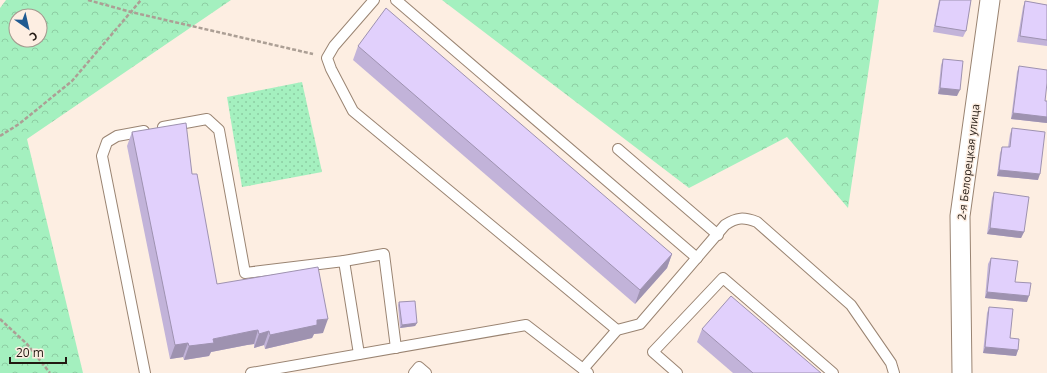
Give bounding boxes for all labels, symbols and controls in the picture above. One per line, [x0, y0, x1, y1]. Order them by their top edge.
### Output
north arrow [8, 8, 48, 48]
text: С [27, 29, 41, 45]
street label: 2-я Белорецкая улица [953, 103, 983, 221]
scale bar [10, 339, 66, 365]
text: 20 m [16, 344, 44, 361]

